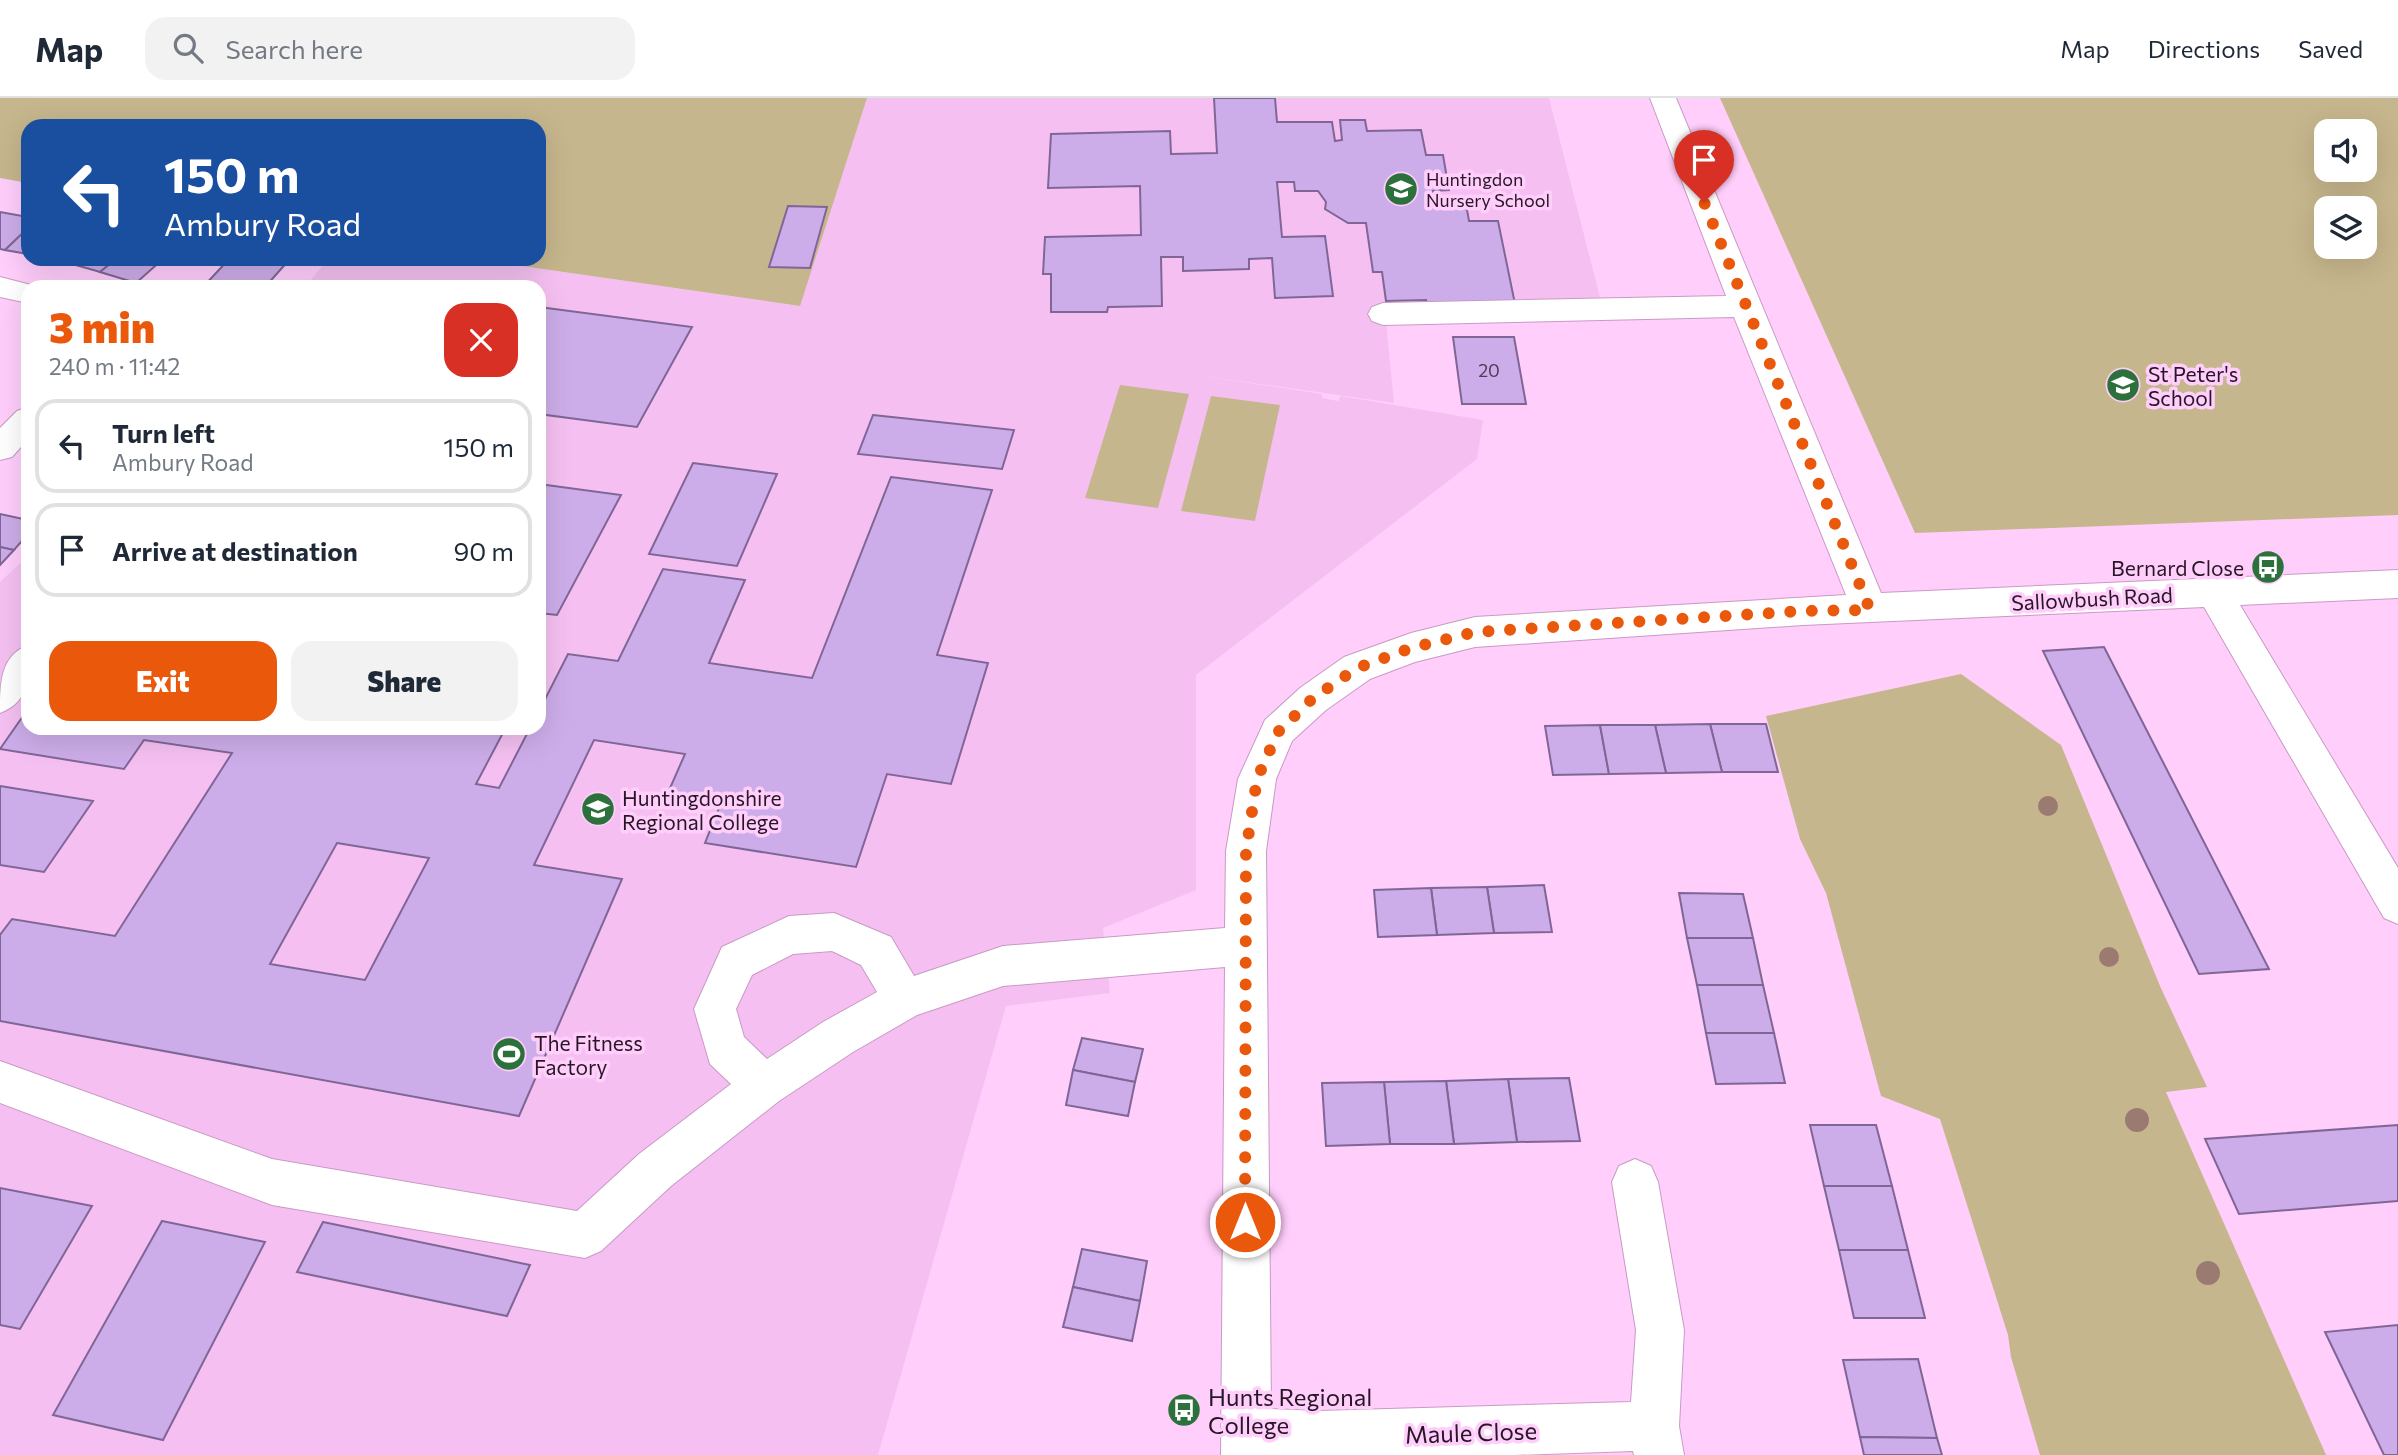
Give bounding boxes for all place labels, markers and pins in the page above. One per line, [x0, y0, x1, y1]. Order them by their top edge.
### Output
pin [1674, 130, 1734, 202]
place label: Huntingdon Nursery School [1426, 168, 1550, 211]
school or university icon: Huntingdon Nursery School [1382, 170, 1420, 208]
place label: St Peter's School [2148, 361, 2238, 410]
school or university icon: St Peter's School [2104, 366, 2142, 404]
bus stop icon: Bernard Close [2249, 548, 2287, 586]
place label: Bernard Close [2111, 555, 2244, 580]
place label: Huntingdonshire Regional College [622, 785, 782, 834]
school or university icon: Huntingdonshire Regional College [579, 790, 617, 828]
place label: The Fitness Factory [534, 1030, 643, 1079]
sports icon: The Fitness Factory [490, 1035, 528, 1073]
place label: Hunts Regional College [1208, 1382, 1372, 1439]
bus stop icon: Hunts Regional College [1165, 1391, 1203, 1429]

